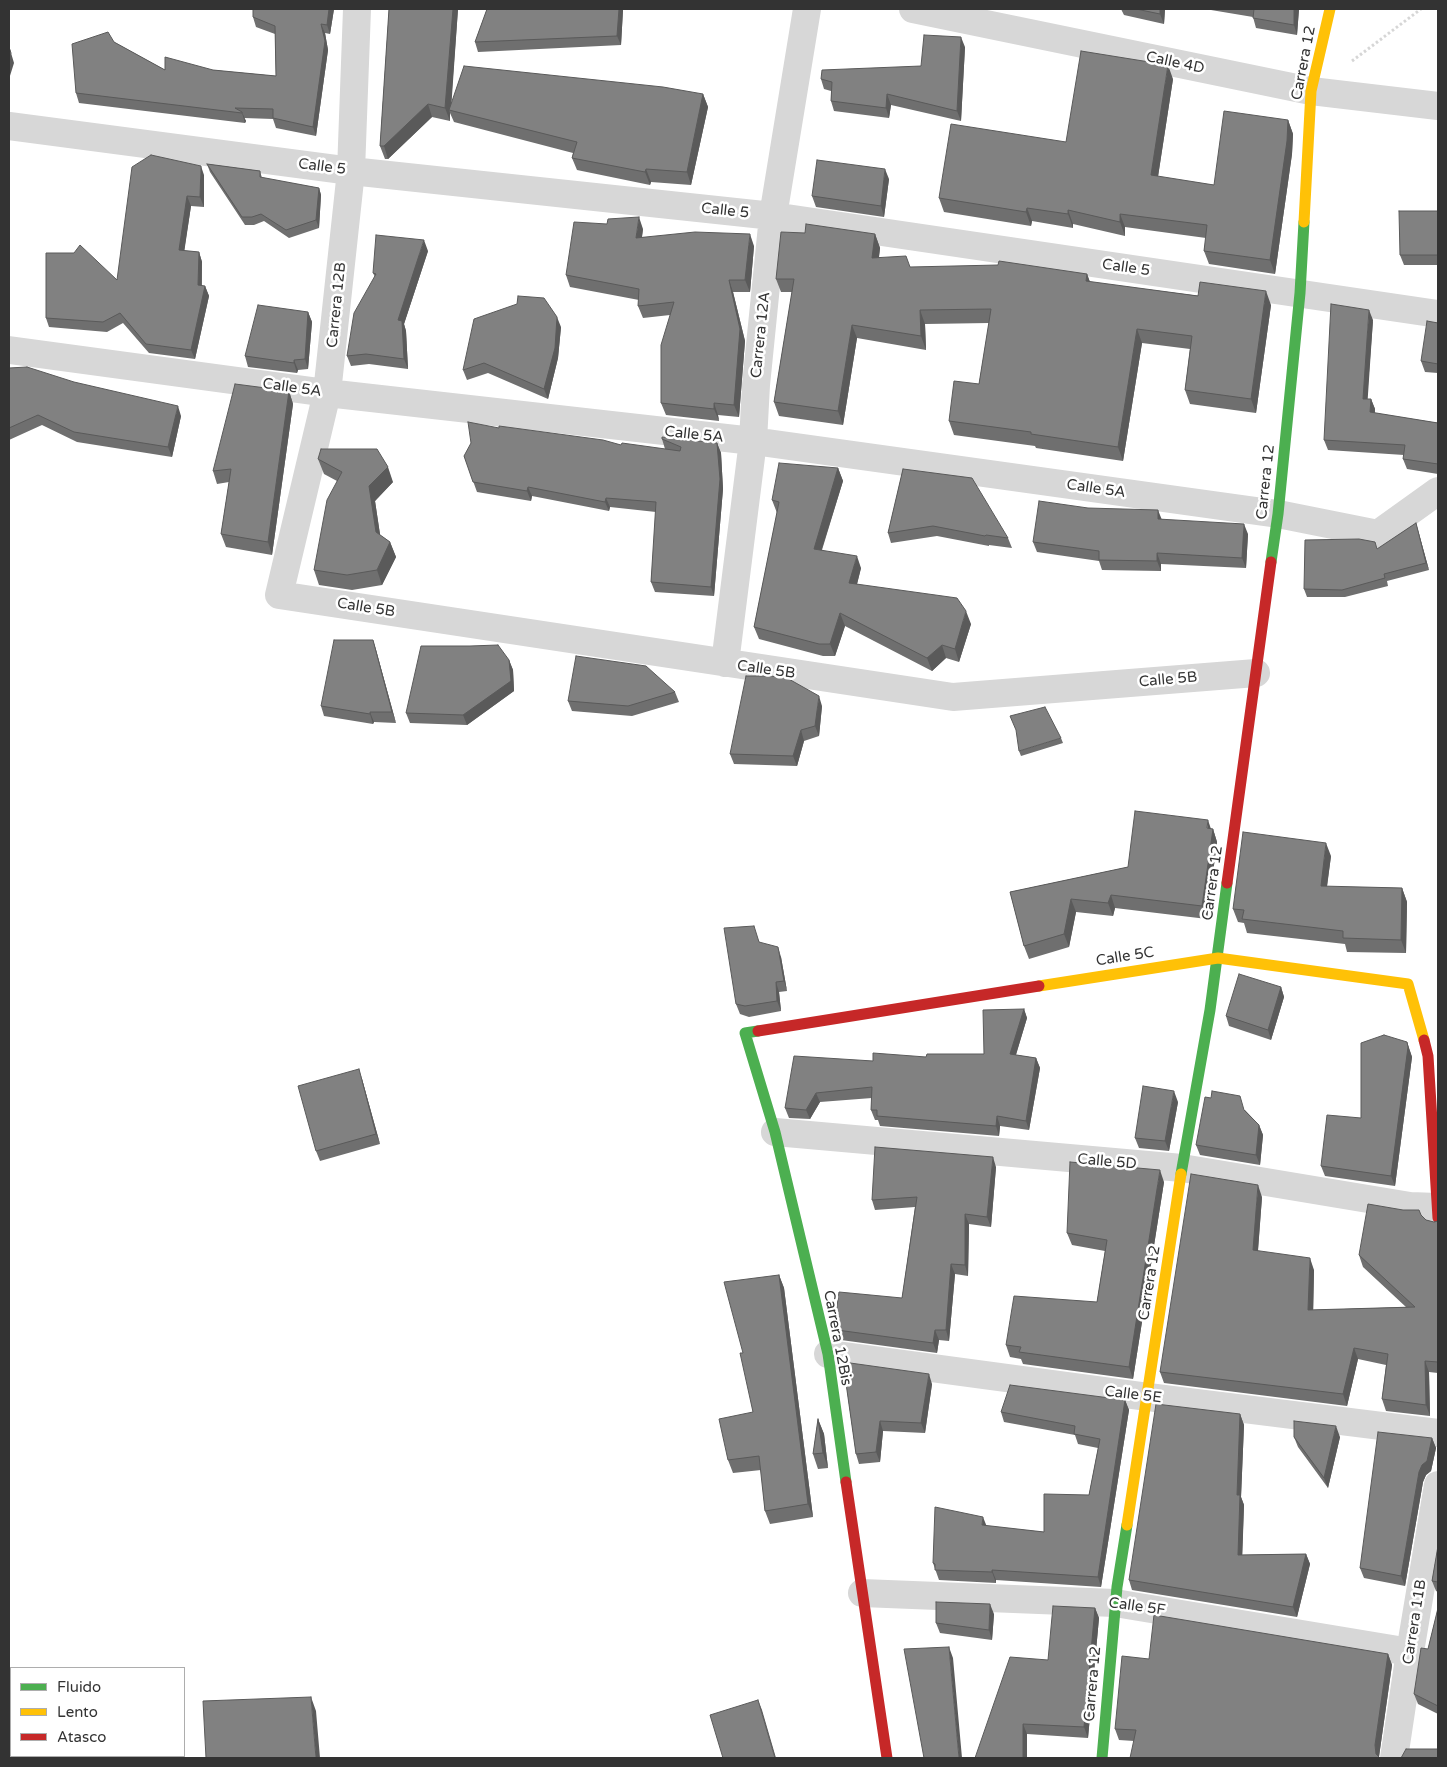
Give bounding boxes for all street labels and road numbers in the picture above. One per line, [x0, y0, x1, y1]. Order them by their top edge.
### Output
street label: Carrera 12 [1288, 24, 1320, 102]
street label: Calle 4D [1144, 48, 1206, 78]
street label: Calle 5 [297, 155, 347, 179]
street label: Calle 5 [700, 200, 750, 222]
street label: Calle 5 [1101, 256, 1151, 280]
street label: Carrera 12B [324, 261, 350, 349]
street label: Carrera 12A [748, 291, 774, 379]
street label: Calle 5A [261, 375, 323, 401]
street label: Calle 5A [664, 423, 724, 447]
street label: Carrera 12 [1253, 444, 1279, 520]
street label: Calle 5A [1065, 476, 1127, 502]
street label: Calle 5B [336, 595, 396, 621]
street label: Calle 5B [736, 657, 796, 683]
street label: Calle 5B [1138, 668, 1198, 692]
street label: Carrera 12 [1199, 844, 1227, 922]
street label: Calle 5C [1095, 944, 1155, 970]
street label: Calle 5D [1077, 1150, 1137, 1174]
street label: Carrera 12 [1135, 1244, 1165, 1322]
street label: Carrera 12Bis [819, 1289, 855, 1387]
street label: Calle 5E [1103, 1383, 1163, 1407]
street label: Carrera 11B [1399, 1578, 1431, 1666]
street label: Calle 5F [1107, 1594, 1167, 1620]
street label: Carrera 12 [1081, 1646, 1105, 1722]

